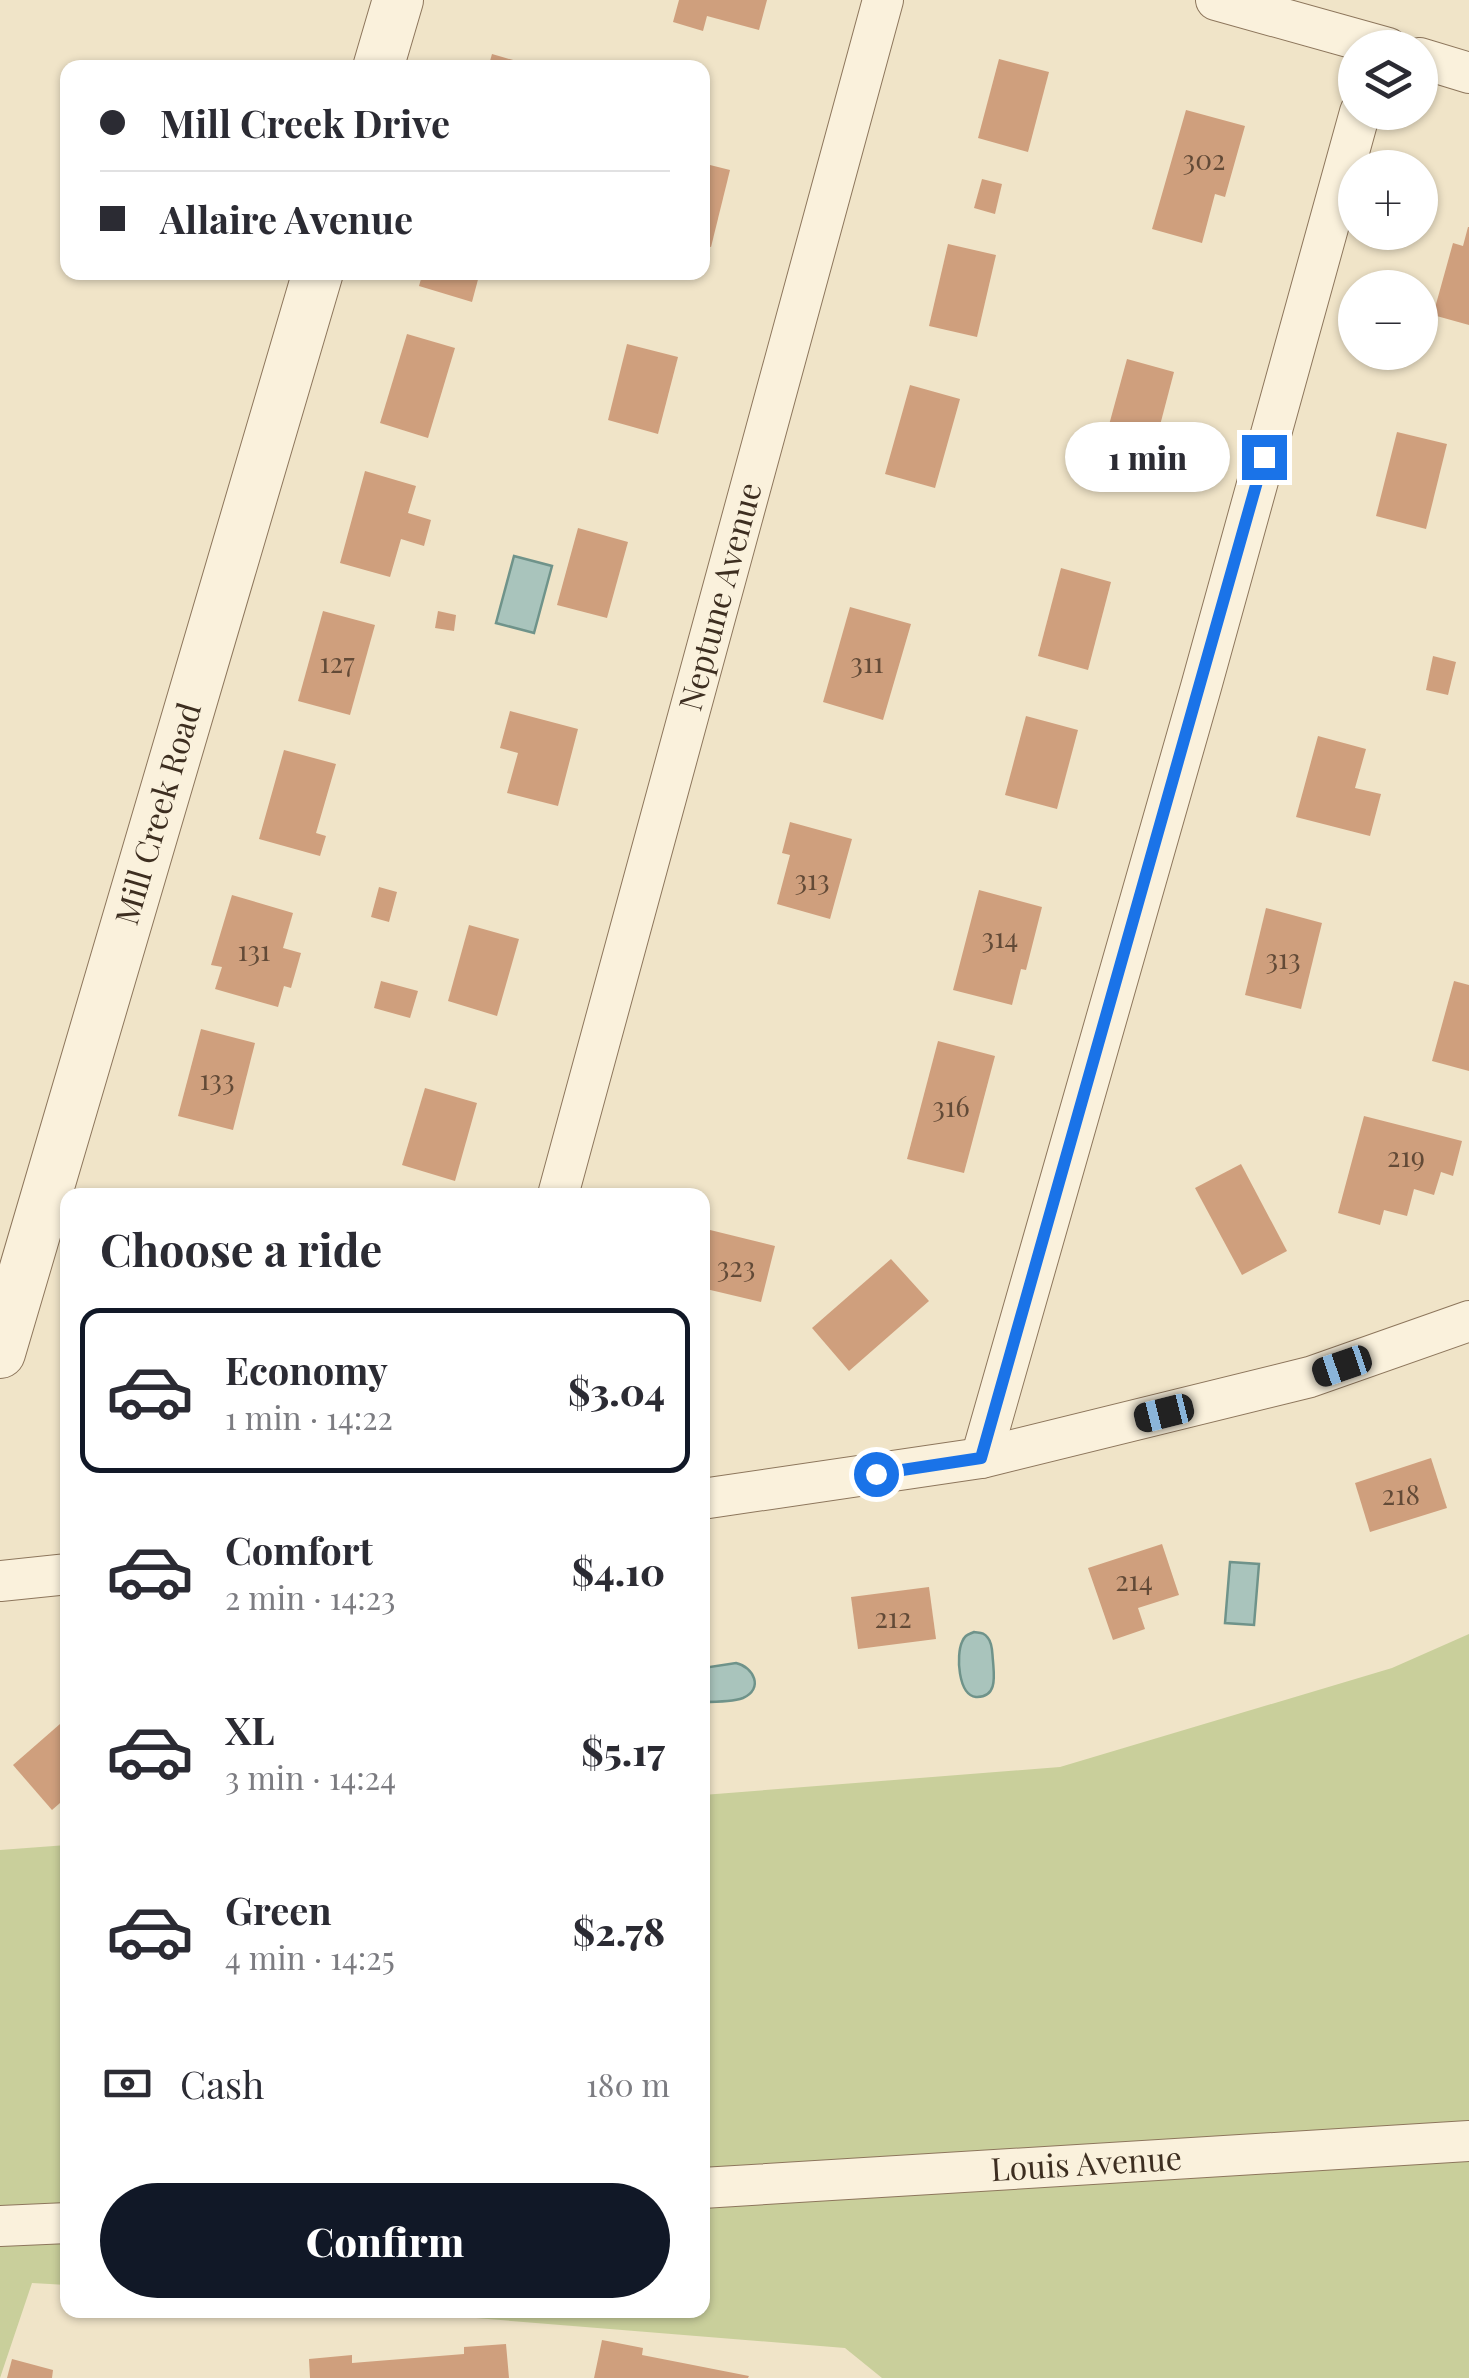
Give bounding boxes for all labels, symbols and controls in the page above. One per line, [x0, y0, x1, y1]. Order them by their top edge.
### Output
map controls [1338, 30, 1438, 370]
button: layers [1338, 30, 1438, 130]
text: Mill Creek Drive [160, 97, 450, 148]
house number: 302 [1183, 140, 1225, 177]
button: + [1338, 150, 1438, 250]
text: Allaire Avenue [160, 193, 413, 244]
button: − [1338, 270, 1438, 370]
callout: 1 min [1064, 422, 1229, 492]
text: 1 min [1108, 435, 1187, 478]
route end [1242, 435, 1287, 480]
street label: Neptune Avenue [667, 477, 770, 715]
house number: 127 [319, 643, 355, 680]
house number: 311 [850, 643, 884, 680]
street label: Mill Creek Road [103, 697, 209, 929]
house number: 313 [794, 860, 830, 897]
house number: 314 [982, 918, 1018, 955]
house number: 131 [238, 931, 270, 968]
house number: 313 [1265, 939, 1301, 976]
house number: 133 [199, 1060, 235, 1097]
house number: 316 [932, 1087, 970, 1124]
house number: 219 [1387, 1137, 1425, 1174]
text: Choose a ride [100, 1218, 382, 1278]
house number: 323 [717, 1247, 755, 1284]
car [1309, 1342, 1375, 1390]
text: Economy [225, 1344, 388, 1395]
icon: car [105, 1346, 195, 1436]
text: $3.04 [568, 1365, 665, 1416]
car [1131, 1391, 1197, 1435]
text: 1 min · 14:22 [225, 1395, 393, 1438]
route start [854, 1452, 899, 1497]
house number: 218 [1382, 1475, 1420, 1512]
text: Comfort [225, 1524, 373, 1575]
icon: car [105, 1526, 195, 1616]
text: $4.10 [572, 1545, 665, 1596]
house number: 214 [1115, 1561, 1153, 1598]
text: 2 min · 14:23 [225, 1575, 396, 1618]
house number: 212 [874, 1598, 912, 1635]
text: XL [225, 1704, 274, 1755]
icon: car [105, 1706, 195, 1796]
text: $5.17 [581, 1725, 665, 1776]
text: 3 min · 14:24 [225, 1755, 396, 1798]
text: Green [225, 1884, 332, 1935]
icon: car [105, 1886, 195, 1976]
text: $2.78 [573, 1905, 665, 1956]
text: 4 min · 14:25 [225, 1935, 395, 1978]
icon: cash [100, 2056, 155, 2111]
text: Cash [180, 2058, 264, 2109]
text: 180 m [586, 2062, 670, 2105]
street label: Louis Avenue [989, 2135, 1183, 2189]
button: Confirm [100, 2183, 670, 2298]

